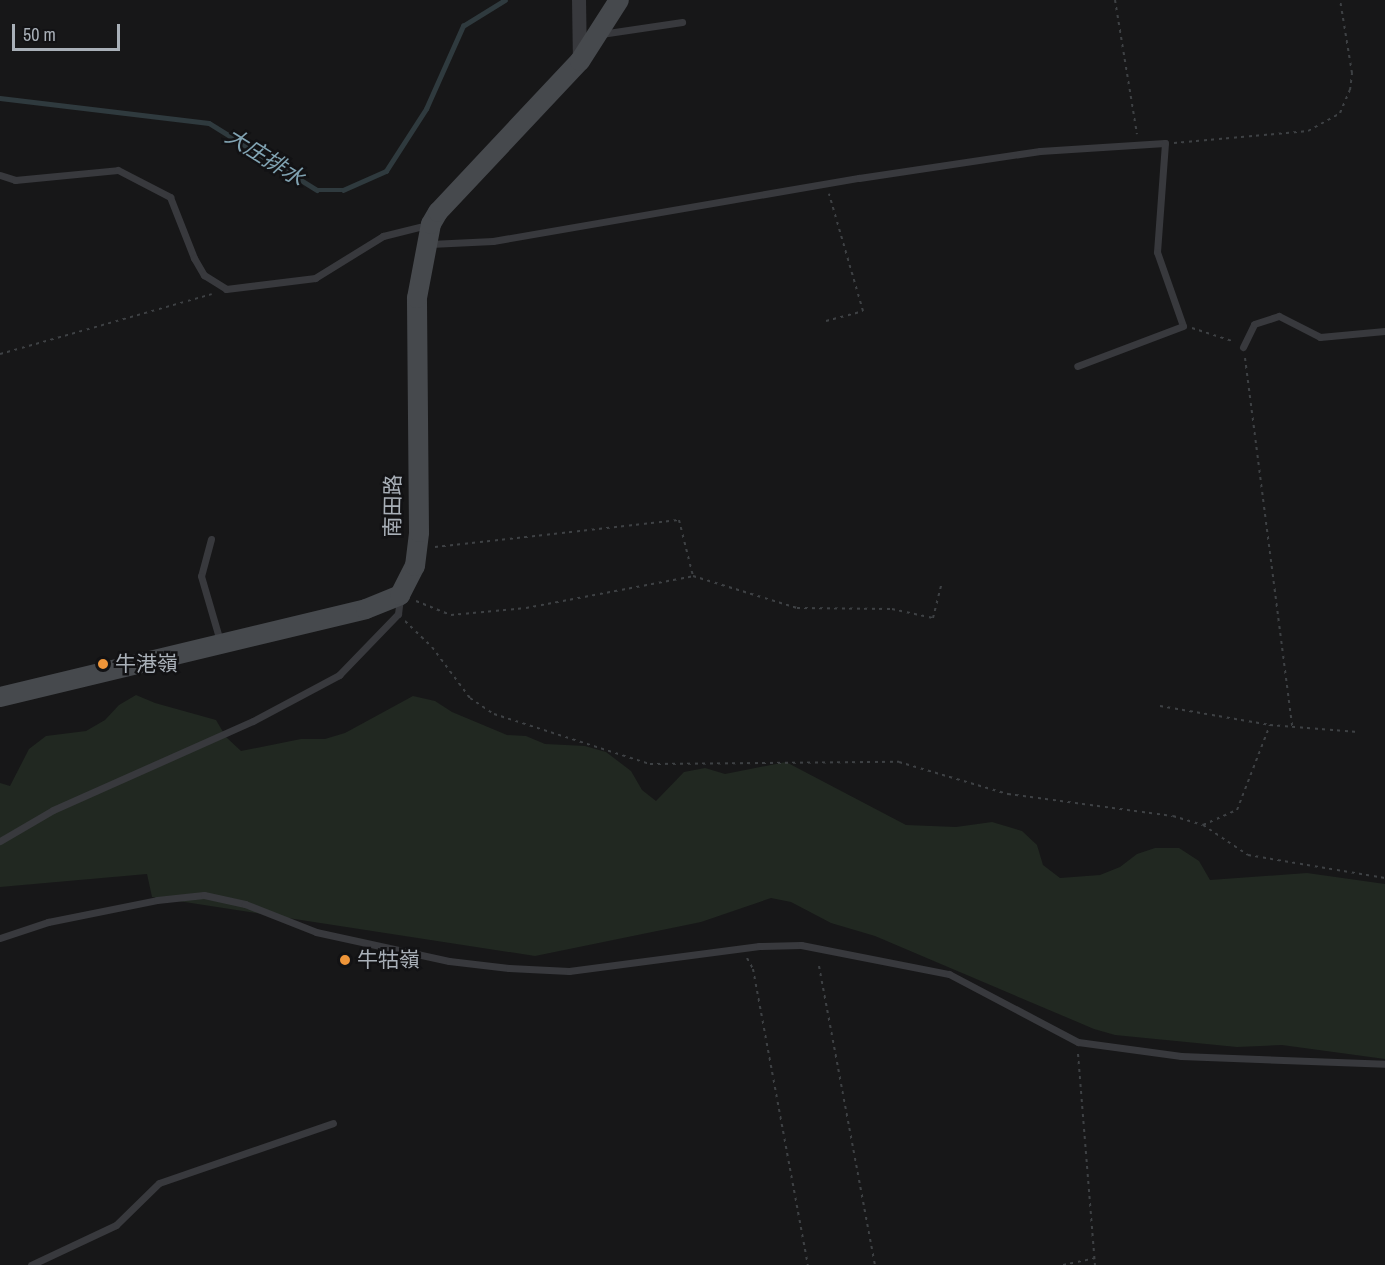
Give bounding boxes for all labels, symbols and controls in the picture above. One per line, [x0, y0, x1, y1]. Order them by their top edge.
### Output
scale bar [15, 12, 123, 50]
text: 50 m [23, 22, 56, 47]
water label: 大庄排水 [221, 122, 309, 192]
street label: 南田路 [380, 474, 406, 538]
place label: 牛港嶺 [115, 651, 178, 677]
marker: 牛港嶺 [96, 657, 110, 671]
place label: 牛牯嶺 [357, 947, 420, 973]
marker: 牛牯嶺 [338, 953, 352, 967]

